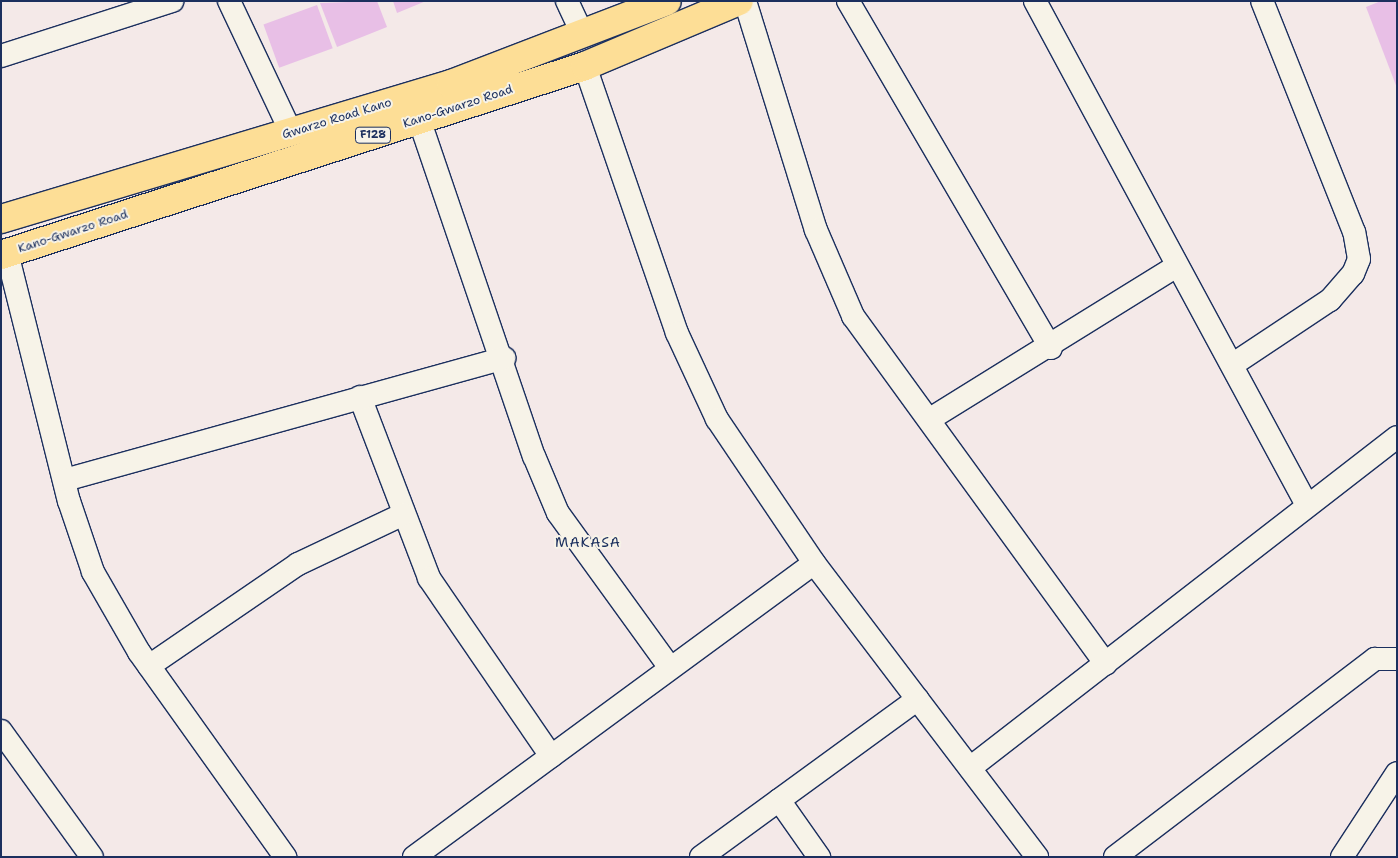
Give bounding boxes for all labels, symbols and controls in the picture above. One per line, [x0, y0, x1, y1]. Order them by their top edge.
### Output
street label: Kano-Gwarzo Road [401, 82, 515, 132]
street label: Gwarzo Road Kano [281, 96, 393, 142]
road number: F128 [354, 126, 392, 144]
street label: Kano-Gwarzo Road [16, 207, 130, 257]
district label: MAKASA [554, 534, 622, 550]

